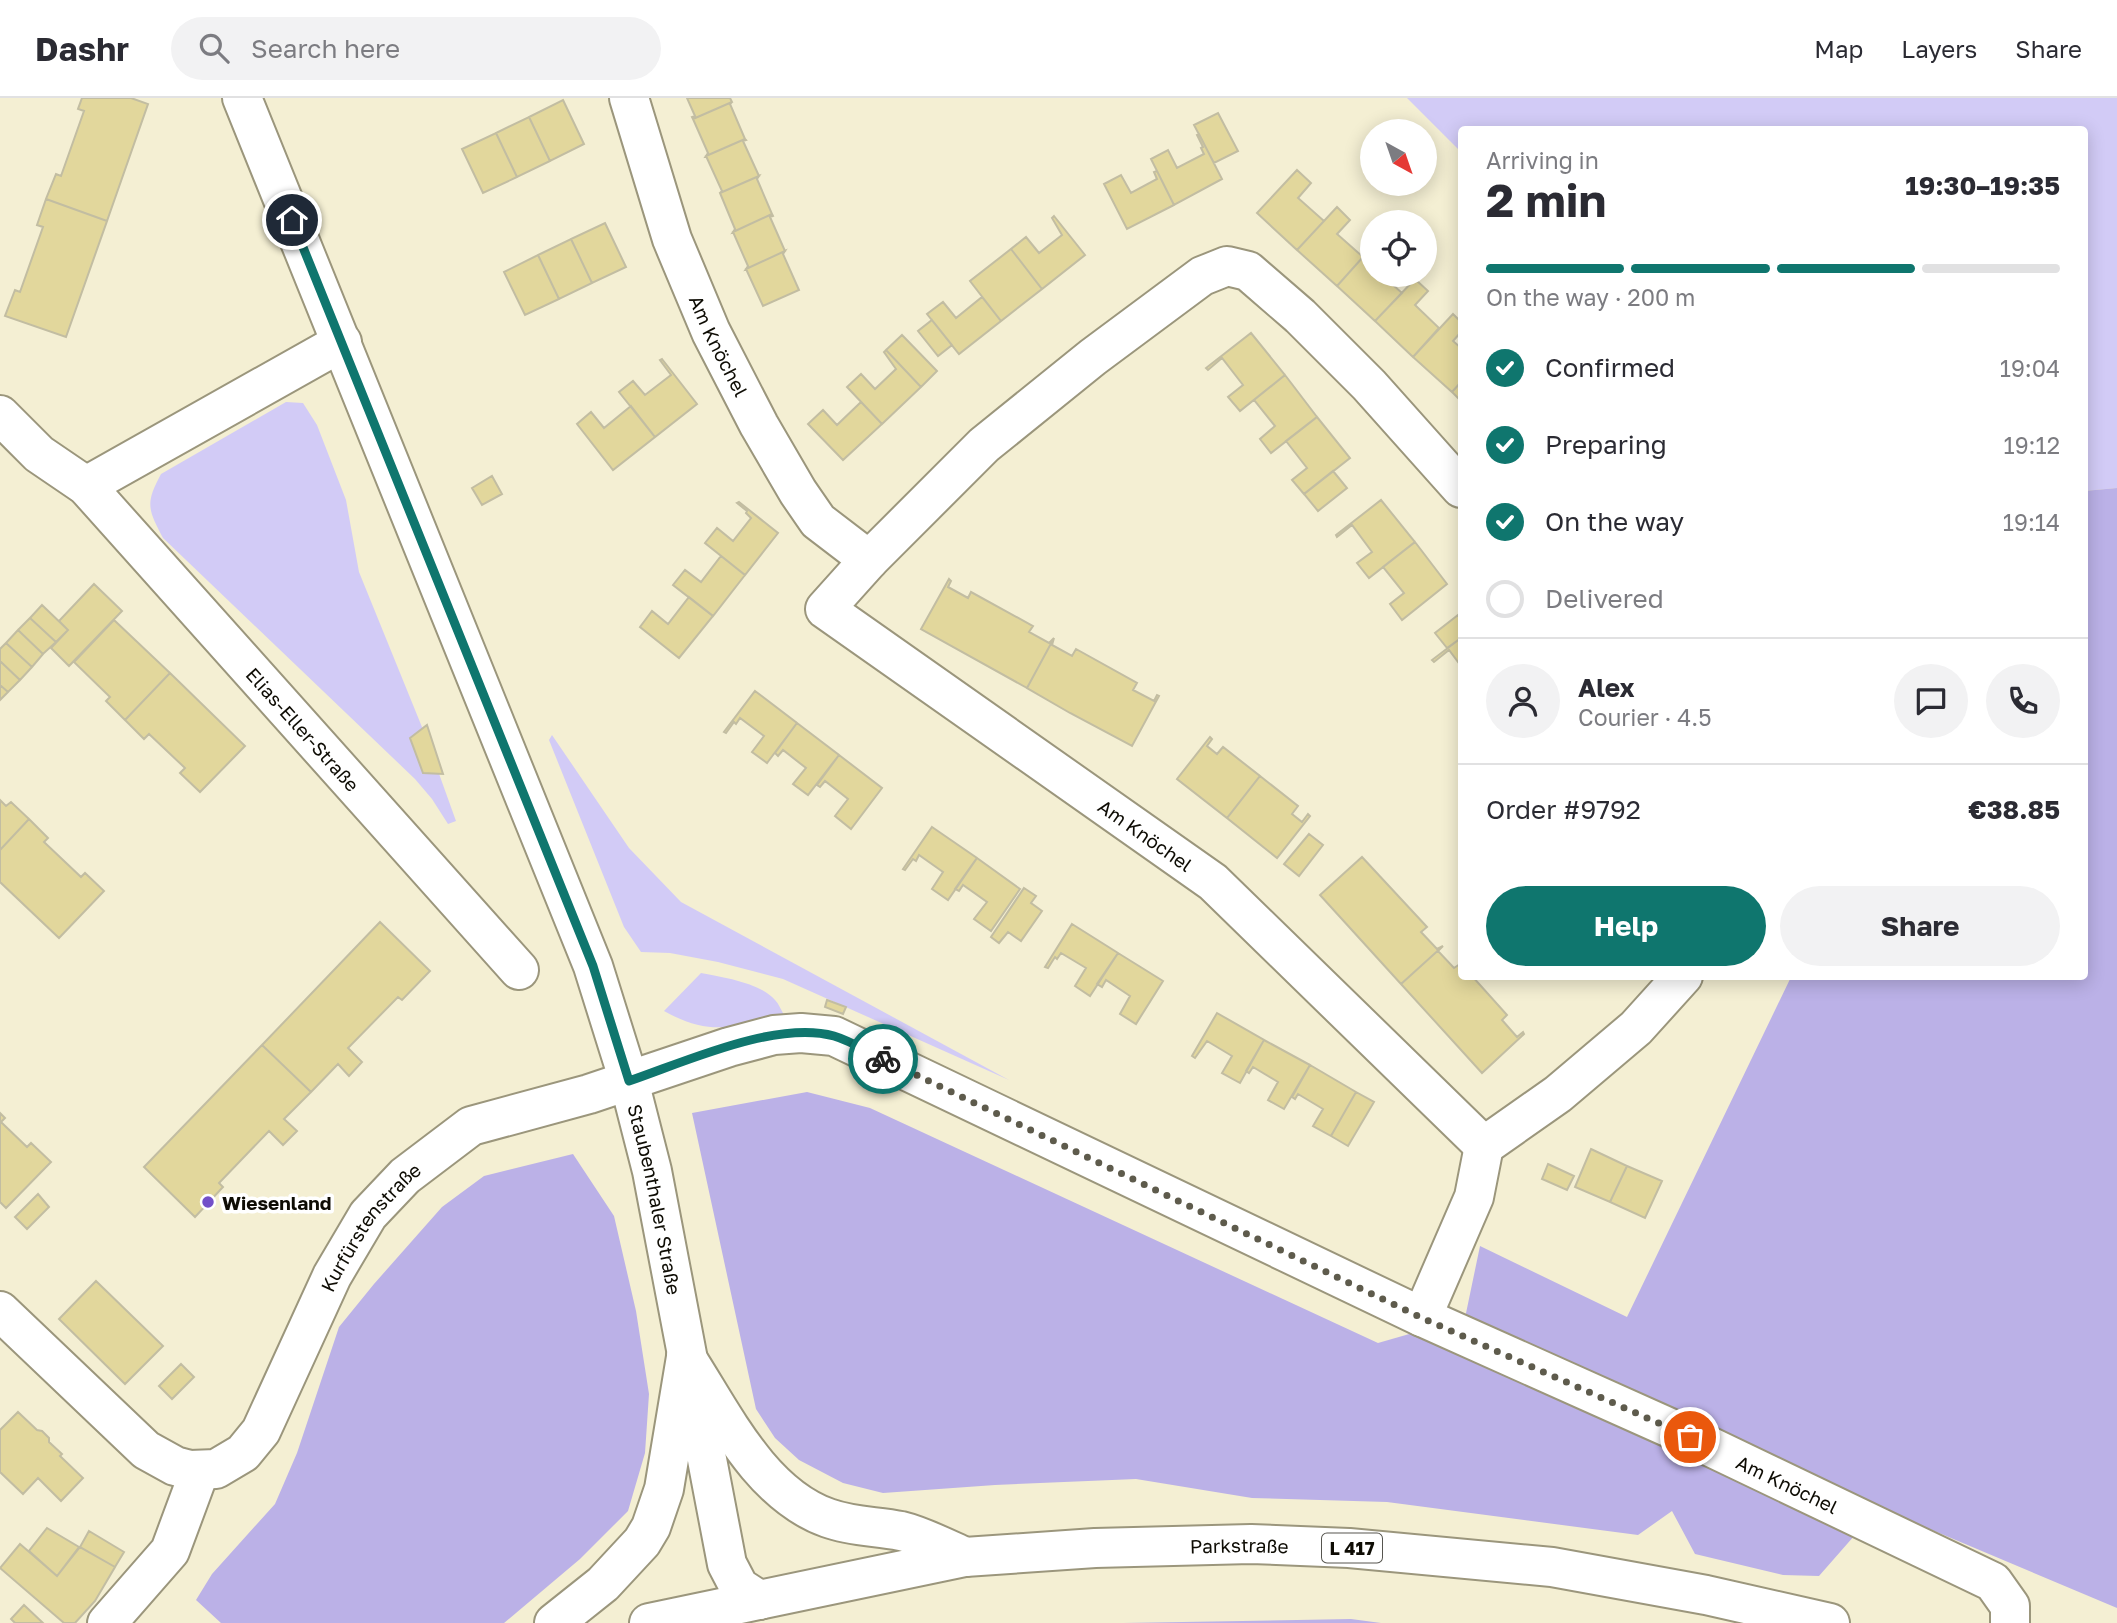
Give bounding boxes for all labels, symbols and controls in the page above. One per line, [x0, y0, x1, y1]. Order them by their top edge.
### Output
search box [171, 17, 661, 80]
text: Dashr [35, 29, 129, 68]
icon: search [195, 29, 233, 67]
text: Search here [251, 33, 400, 64]
text: Map [1814, 34, 1863, 63]
text: Layers [1901, 34, 1977, 63]
text: Share [2015, 34, 2082, 63]
north arrow [1360, 119, 1437, 196]
map controls [1360, 119, 1437, 287]
text: Arriving in [1486, 146, 1599, 174]
text: 19:30–19:35 [1905, 170, 2060, 201]
text: 2 min [1486, 172, 1606, 227]
pin [262, 190, 322, 250]
icon: home [273, 201, 311, 239]
button: locate [1360, 210, 1437, 287]
text: On the way · 200 m [1486, 283, 1695, 311]
street label: Am Knöchel [685, 291, 754, 400]
icon: check [1486, 349, 1524, 387]
text: Confirmed [1545, 352, 1675, 383]
text: 19:04 [2000, 354, 2060, 382]
icon: check [1486, 426, 1524, 464]
text: Preparing [1545, 429, 1667, 460]
text: 19:12 [2004, 431, 2060, 459]
icon: check [1486, 503, 1524, 541]
text: On the way [1545, 506, 1684, 537]
text: 19:14 [2003, 508, 2060, 536]
text: Delivered [1545, 583, 1664, 614]
street label: Elias-Eller-Straße [242, 662, 365, 796]
button: person [1486, 664, 1560, 738]
button: chat [1894, 664, 1968, 738]
button: phone [1986, 664, 2060, 738]
text: Alex [1578, 672, 1635, 703]
text: Courier · 4.5 [1578, 703, 1711, 731]
street label: Am Knöchel [1094, 794, 1197, 876]
text: Order #9792 [1486, 794, 1641, 825]
text: €38.85 [1968, 794, 2060, 825]
button: Help [1486, 886, 1766, 966]
button: Share [1780, 886, 2060, 966]
courier [848, 1024, 918, 1094]
icon: bike [864, 1040, 902, 1078]
street label: Staubenthaler Straße [624, 1101, 687, 1296]
street label: Kurfürstenstraße [315, 1157, 425, 1295]
place label: Wiesenland [222, 1191, 331, 1214]
marker: Wiesenland [200, 1194, 216, 1210]
pin [1660, 1407, 1720, 1467]
icon: bag [1671, 1418, 1709, 1456]
street label: Am Knöchel [1733, 1450, 1842, 1518]
street label: Parkstraße [1189, 1532, 1289, 1557]
road number: L 417 [1322, 1534, 1382, 1562]

